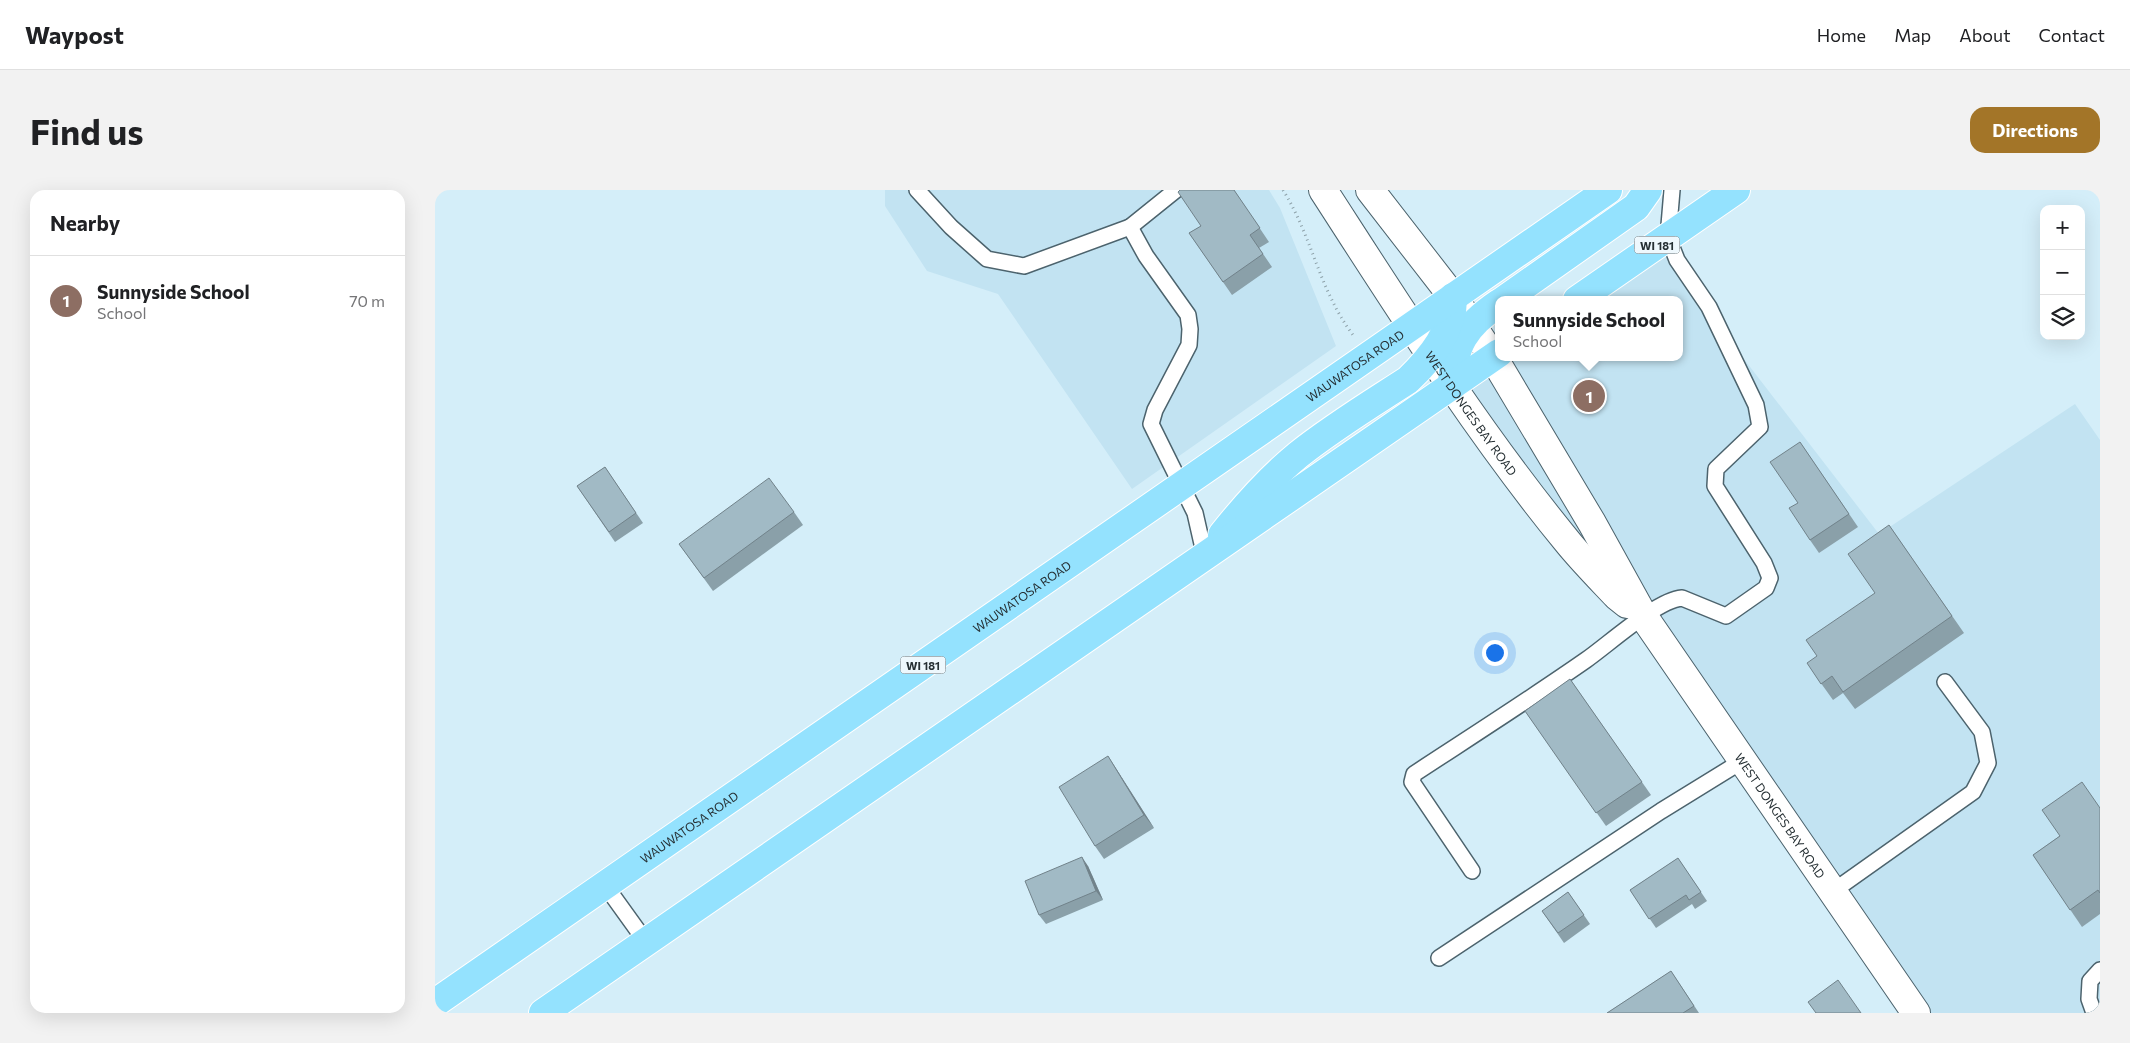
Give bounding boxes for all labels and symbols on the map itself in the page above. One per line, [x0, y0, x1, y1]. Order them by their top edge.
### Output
road number: WI 181 [1635, 236, 1679, 254]
street label: WAUWATOSA ROAD [1303, 327, 1406, 404]
street label: WEST DONGES BAY ROAD [1423, 348, 1520, 478]
pin: 1 [1573, 377, 1605, 415]
street label: WAUWATOSA ROAD [970, 557, 1074, 635]
your location [1482, 640, 1508, 666]
road number: WI 181 [901, 656, 945, 674]
street label: WEST DONGES BAY ROAD [1732, 750, 1828, 881]
street label: WAUWATOSA ROAD [637, 788, 741, 866]

